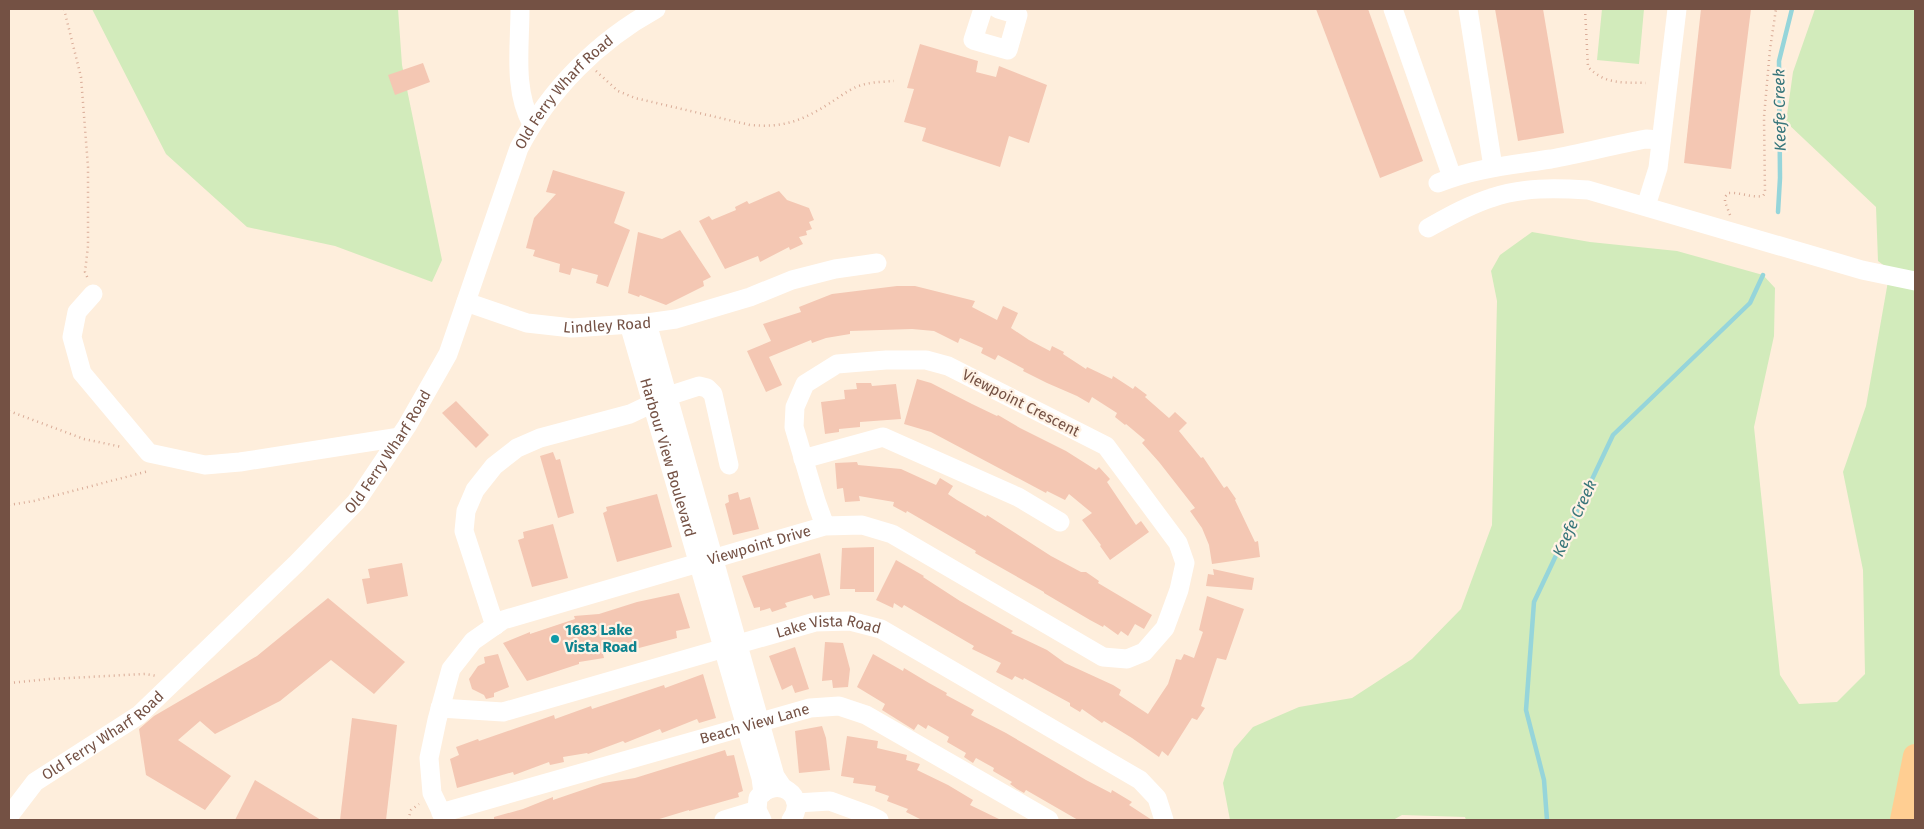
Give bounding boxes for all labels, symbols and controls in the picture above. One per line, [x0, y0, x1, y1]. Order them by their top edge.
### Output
street label: Old Ferry Wharf Road [511, 31, 617, 152]
water label: Keefe Creek [1769, 68, 1790, 151]
street label: Lindley Road [562, 314, 652, 337]
street label: Viewpoint Crescent [959, 366, 1083, 441]
street label: Harbour View Boulevard [636, 376, 699, 539]
street label: Old Ferry Wharf Road [341, 387, 435, 518]
water label: Keefe Creek [1548, 477, 1601, 560]
street label: Viewpoint Drive [705, 522, 813, 569]
street label: Lake Vista Road [774, 612, 883, 642]
place label: 1683 Lake Vista Road [564, 621, 637, 656]
marker: 1683 Lake Vista Road [549, 633, 561, 645]
street label: Old Ferry Wharf Road [38, 687, 167, 784]
street label: Beach View Lane [698, 700, 811, 748]

